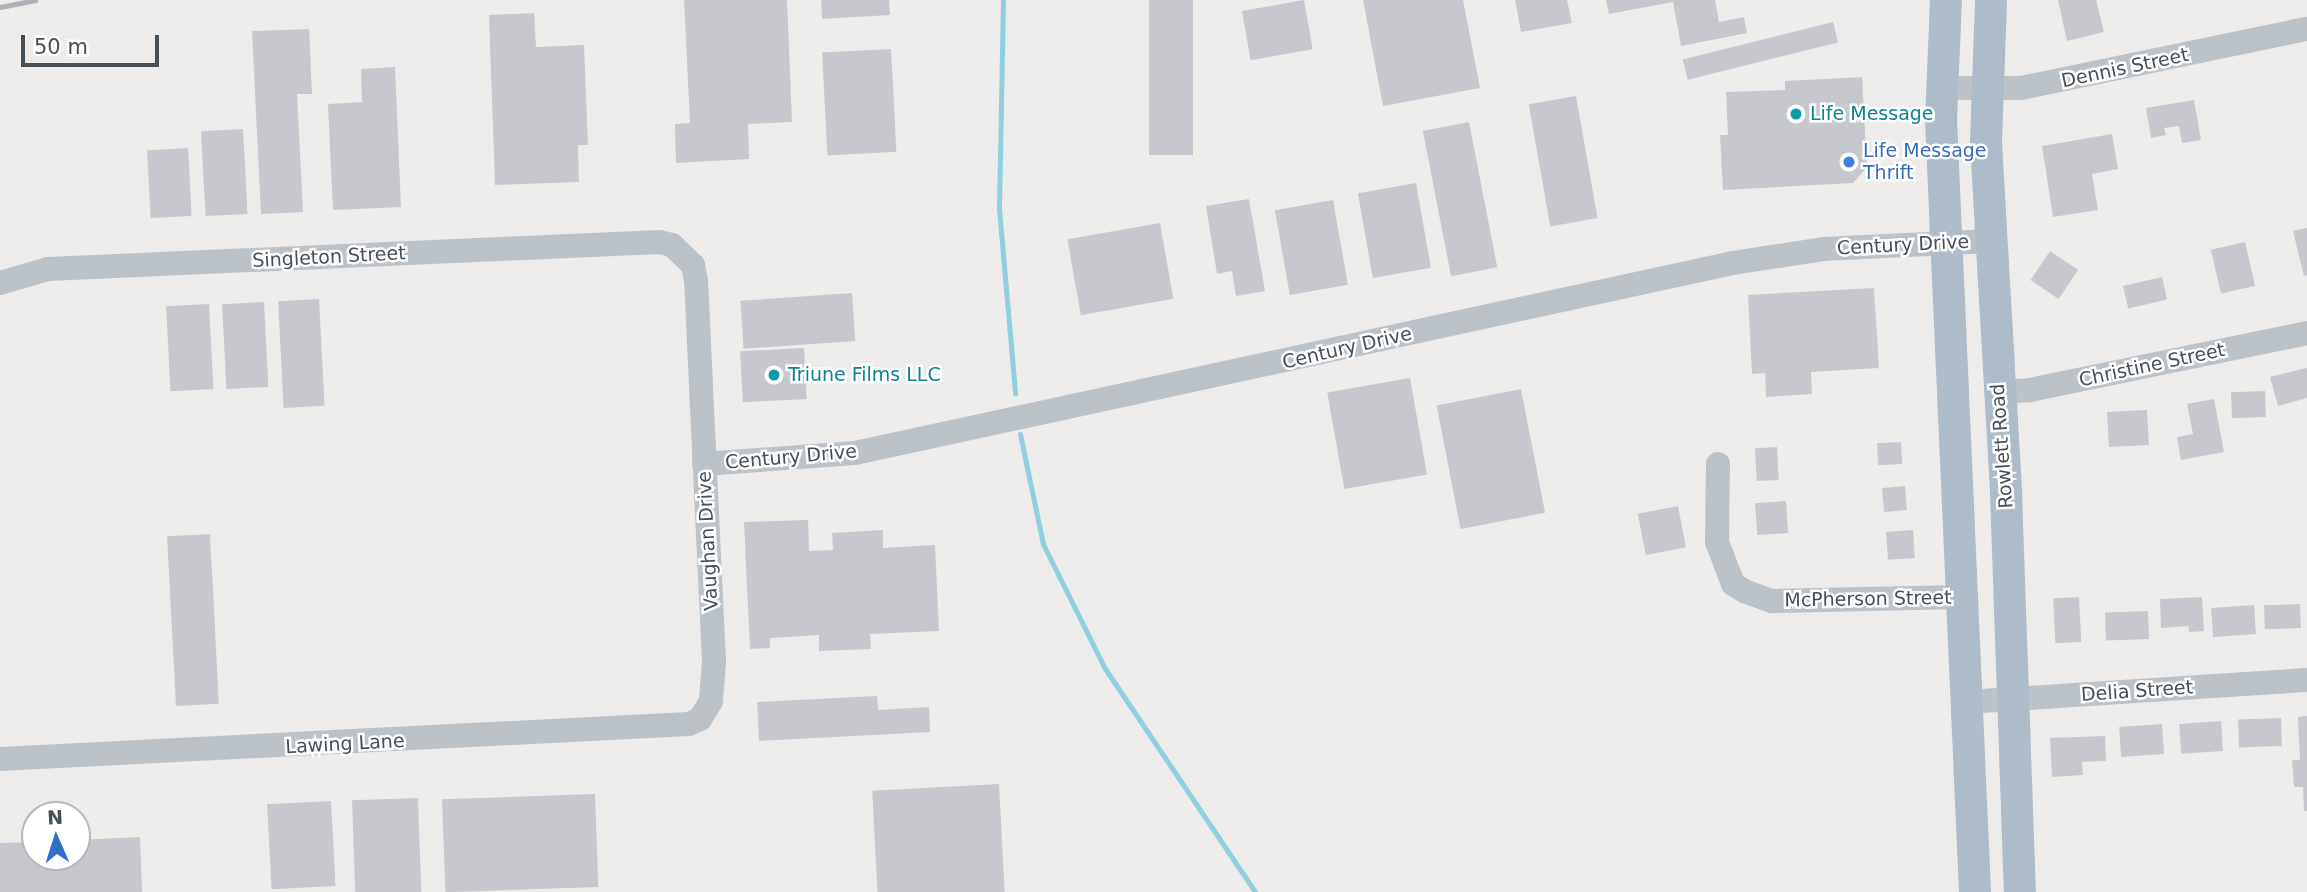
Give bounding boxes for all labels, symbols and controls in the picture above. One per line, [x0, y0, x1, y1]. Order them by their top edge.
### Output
scale bar [24, 21, 163, 65]
text: 50 m [34, 35, 88, 59]
street label: Dennis Street [2059, 43, 2191, 93]
place label: Life Message [1810, 103, 1934, 125]
marker: Life Message [1788, 106, 1804, 122]
place label: Life Message Thrift [1863, 140, 1987, 184]
marker: Life Message Thrift [1841, 154, 1857, 170]
street label: Century Drive [1836, 230, 1970, 260]
street label: Singleton Street [252, 242, 406, 272]
street label: Century Drive [1280, 322, 1414, 374]
street label: Christine Street [2077, 338, 2227, 392]
place label: Triune Films LLC [788, 364, 941, 386]
marker: Triune Films LLC [766, 367, 782, 383]
street label: Rowlett Road [1986, 383, 2018, 509]
street label: Century Drive [724, 440, 858, 474]
street label: Vaughan Drive [693, 471, 723, 611]
street label: McPherson Street [1784, 586, 1952, 612]
street label: Delia Street [2080, 676, 2194, 706]
street label: Lawing Lane [285, 729, 405, 759]
north arrow [21, 801, 91, 871]
text: N [46, 806, 64, 828]

